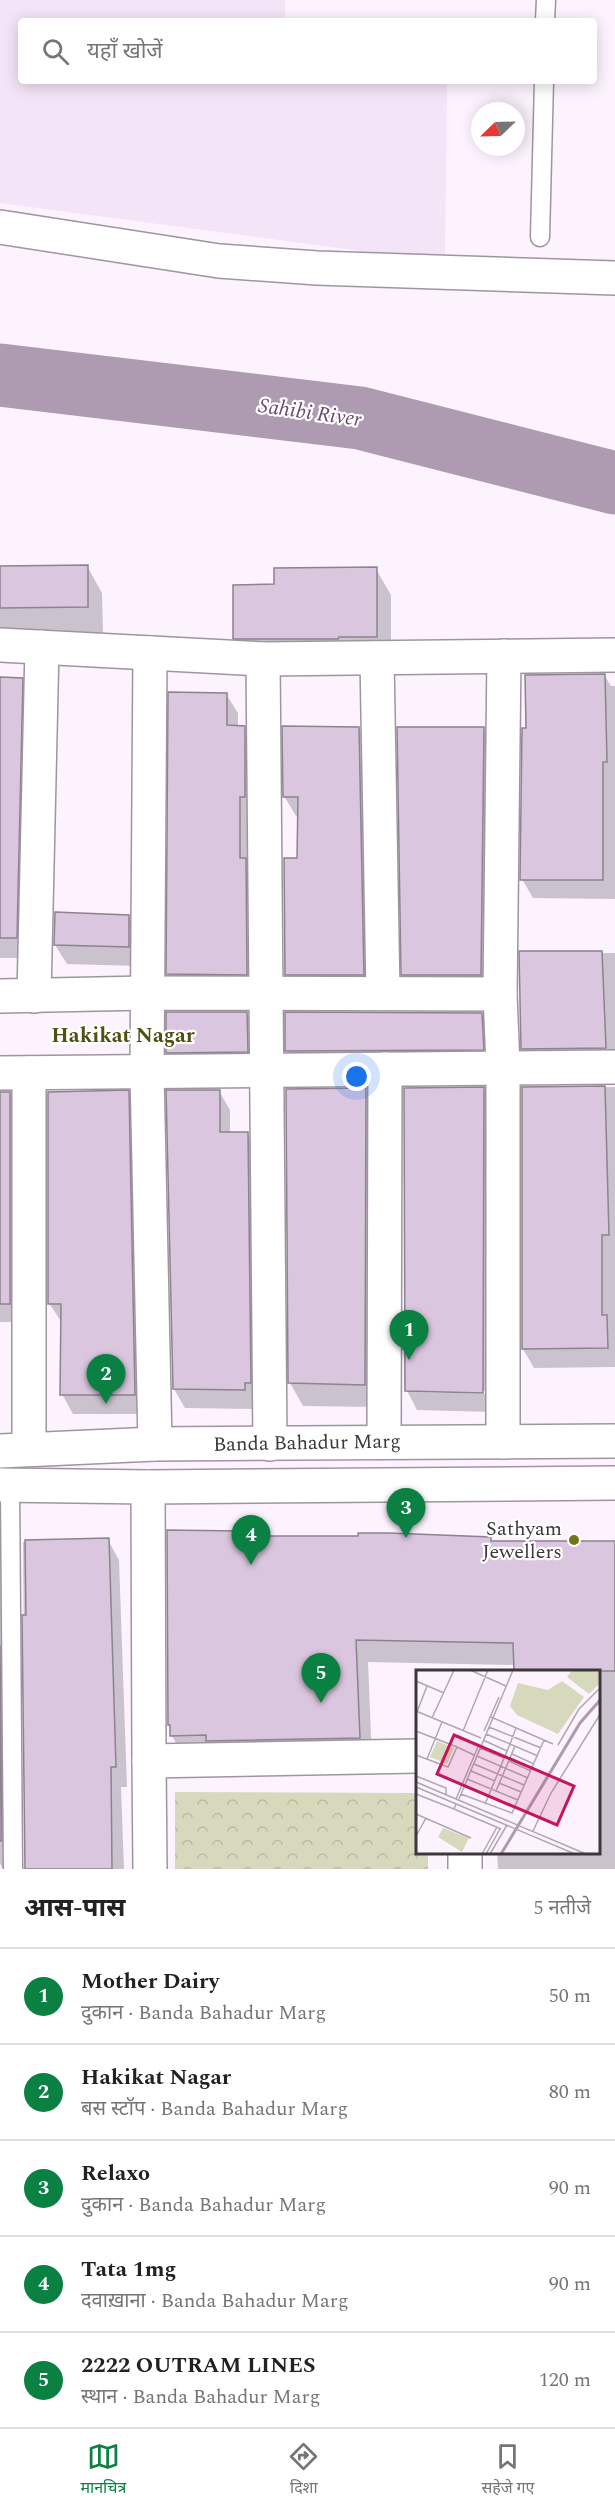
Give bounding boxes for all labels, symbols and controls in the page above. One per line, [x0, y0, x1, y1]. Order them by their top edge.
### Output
search box [18, 18, 597, 84]
icon: search [39, 35, 72, 68]
text: यहाँ खोजें [87, 35, 163, 68]
north arrow [471, 102, 525, 156]
water label: Sahibi River [256, 390, 364, 436]
district label: Hakikat Nagar [51, 1020, 195, 1052]
your location [342, 1062, 371, 1091]
pin: 1 [390, 1310, 428, 1360]
pin: 2 [86, 1354, 126, 1404]
street label: Banda Bahadur Marg [213, 1426, 401, 1460]
pin: 3 [386, 1488, 426, 1538]
place label: Sathyam Jewellers [482, 1514, 562, 1567]
pin: 4 [232, 1516, 270, 1565]
marker: Sathyam Jewellers [567, 1533, 581, 1547]
pin: 5 [302, 1654, 340, 1703]
inset map [416, 1670, 600, 1854]
text: आस-पास [24, 1888, 125, 1928]
text: 5 नतीजे [533, 1893, 591, 1923]
text: Mother Dairy [81, 1965, 219, 1998]
text: 1 [38, 1981, 49, 2011]
text: 50 m [549, 1981, 591, 2011]
text: दुकान · Banda Bahadur Marg [81, 1998, 326, 2028]
text: Hakikat Nagar [81, 2061, 231, 2094]
text: 2 [38, 2077, 49, 2107]
text: 80 m [549, 2077, 591, 2107]
text: बस स्टॉप · Banda Bahadur Marg [81, 2094, 348, 2124]
text: Relaxo [81, 2157, 150, 2190]
text: 3 [38, 2173, 49, 2203]
text: 90 m [549, 2173, 591, 2203]
text: दुकान · Banda Bahadur Marg [81, 2190, 326, 2220]
text: Tata 1mg [81, 2253, 176, 2286]
text: 4 [38, 2269, 49, 2299]
text: 90 m [549, 2269, 591, 2299]
text: दवाख़ाना · Banda Bahadur Marg [81, 2286, 349, 2316]
text: 2222 OUTRAM LINES [81, 2349, 316, 2382]
text: 5 [38, 2365, 49, 2395]
text: 120 m [539, 2365, 591, 2395]
text: स्थान · Banda Bahadur Marg [81, 2382, 320, 2412]
tab: मानचित्र [81, 2440, 126, 2500]
tab: दिशा [287, 2440, 320, 2500]
tab: सहेजे गए [481, 2440, 534, 2500]

